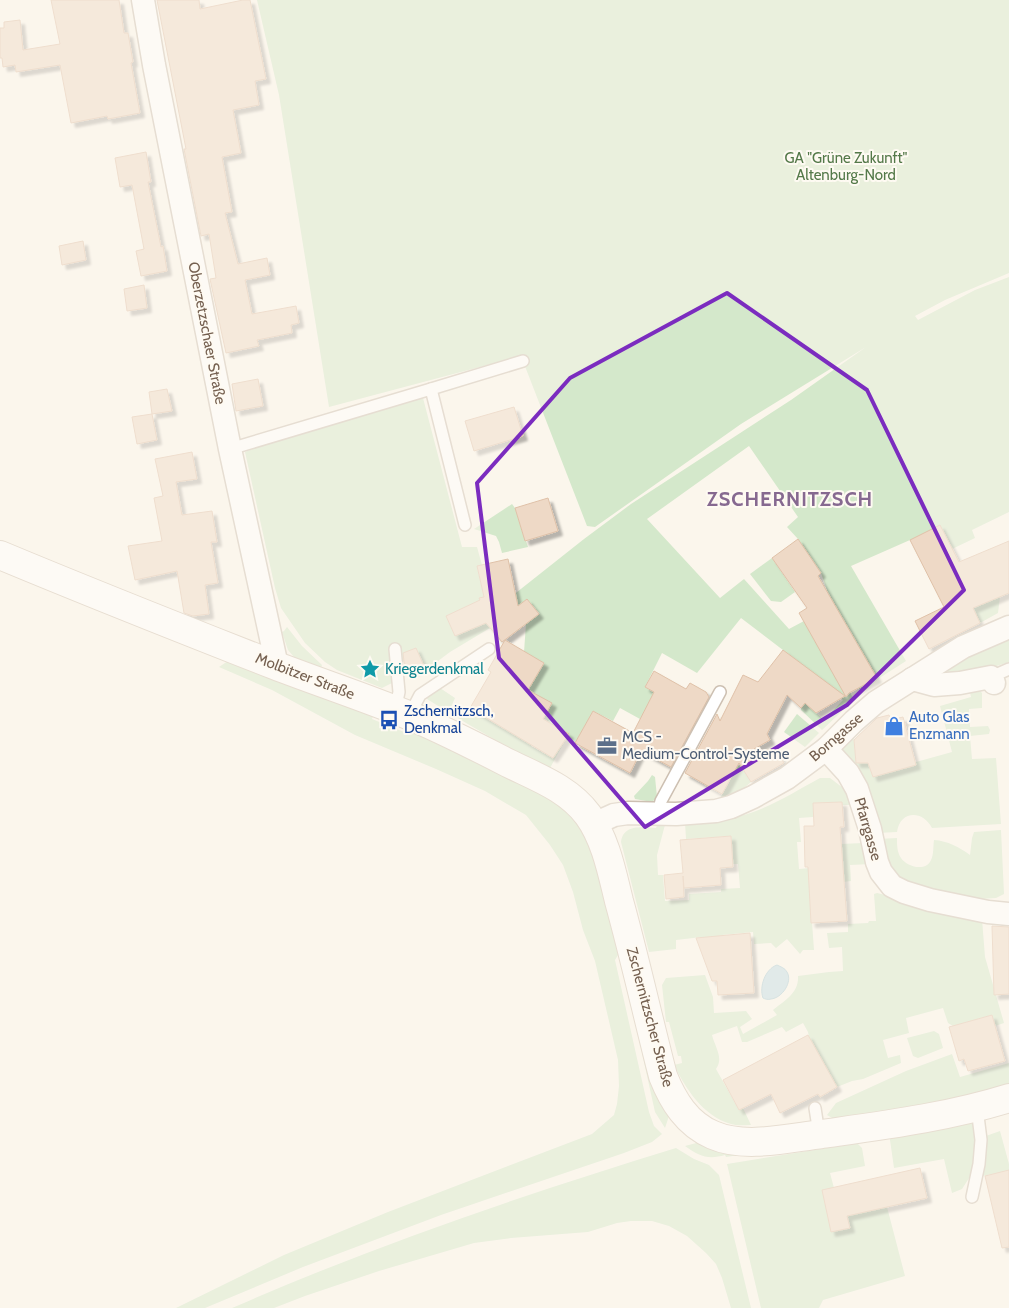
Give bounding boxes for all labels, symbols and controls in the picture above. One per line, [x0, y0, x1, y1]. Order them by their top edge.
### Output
park label: GA "Grüne Zukunft" Altenburg-Nord [785, 149, 908, 184]
street label: Oberzetzschaer Straße [184, 260, 230, 406]
district label: ZSCHERNITZSCH [707, 487, 873, 511]
street label: Molbitzer Straße [253, 649, 357, 703]
place icon: Kriegerdenkmal [359, 658, 381, 680]
place label: Kriegerdenkmal [385, 660, 484, 678]
place label: Zschernitzsch, Denkmal [404, 702, 494, 737]
place label: Auto Glas Enzmann [909, 708, 970, 743]
bus stop icon: Zschernitzsch, Denkmal [378, 709, 400, 731]
street label: Borngasse [806, 709, 867, 765]
shop icon: Auto Glas Enzmann [883, 715, 905, 737]
place label: MCS - Medium-Control-Systeme [622, 728, 790, 763]
office icon: MCS - Medium-Control-Systeme [596, 735, 618, 757]
street label: Pfarrgasse [850, 795, 886, 863]
street label: Zschernitzscher Straße [623, 945, 677, 1089]

